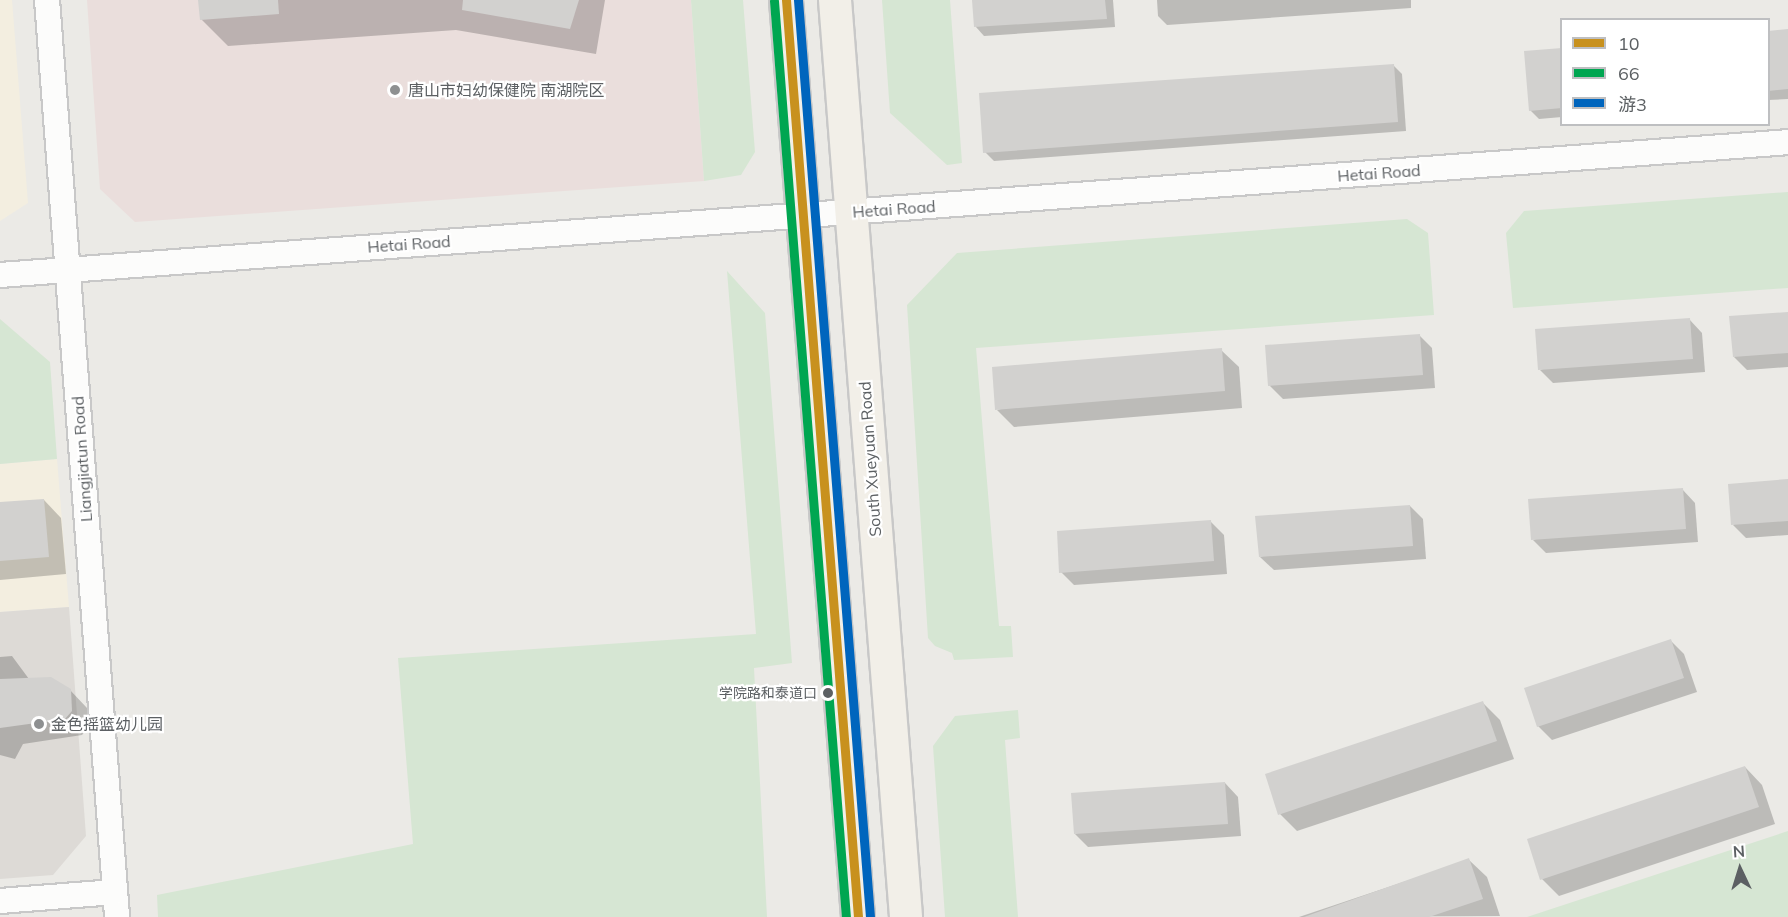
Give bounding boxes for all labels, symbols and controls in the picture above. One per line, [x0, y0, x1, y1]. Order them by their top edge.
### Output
legend [1560, 18, 1770, 126]
text: 10 [1618, 32, 1640, 55]
text: 66 [1618, 62, 1640, 85]
place label: 唐山市妇幼保健院 南湖院区 [408, 80, 604, 100]
marker: 唐山市妇幼保健院 南湖院区 [386, 81, 404, 99]
text: 游3 [1618, 93, 1647, 116]
street label: Hetai Road [1337, 161, 1421, 185]
street label: Hetai Road [852, 197, 936, 221]
street label: Hetai Road [367, 232, 451, 256]
street label: South Xueyuan Road [855, 381, 885, 537]
street label: Liangjiatun Road [68, 395, 96, 523]
place label: 学院路和泰道口 [719, 685, 817, 701]
marker: 学院路和泰道口 [822, 687, 834, 699]
place label: 金色摇篮幼儿园 [51, 714, 163, 734]
marker: 金色摇篮幼儿园 [32, 717, 46, 731]
north arrow [1710, 839, 1770, 899]
text: N [1732, 841, 1745, 861]

